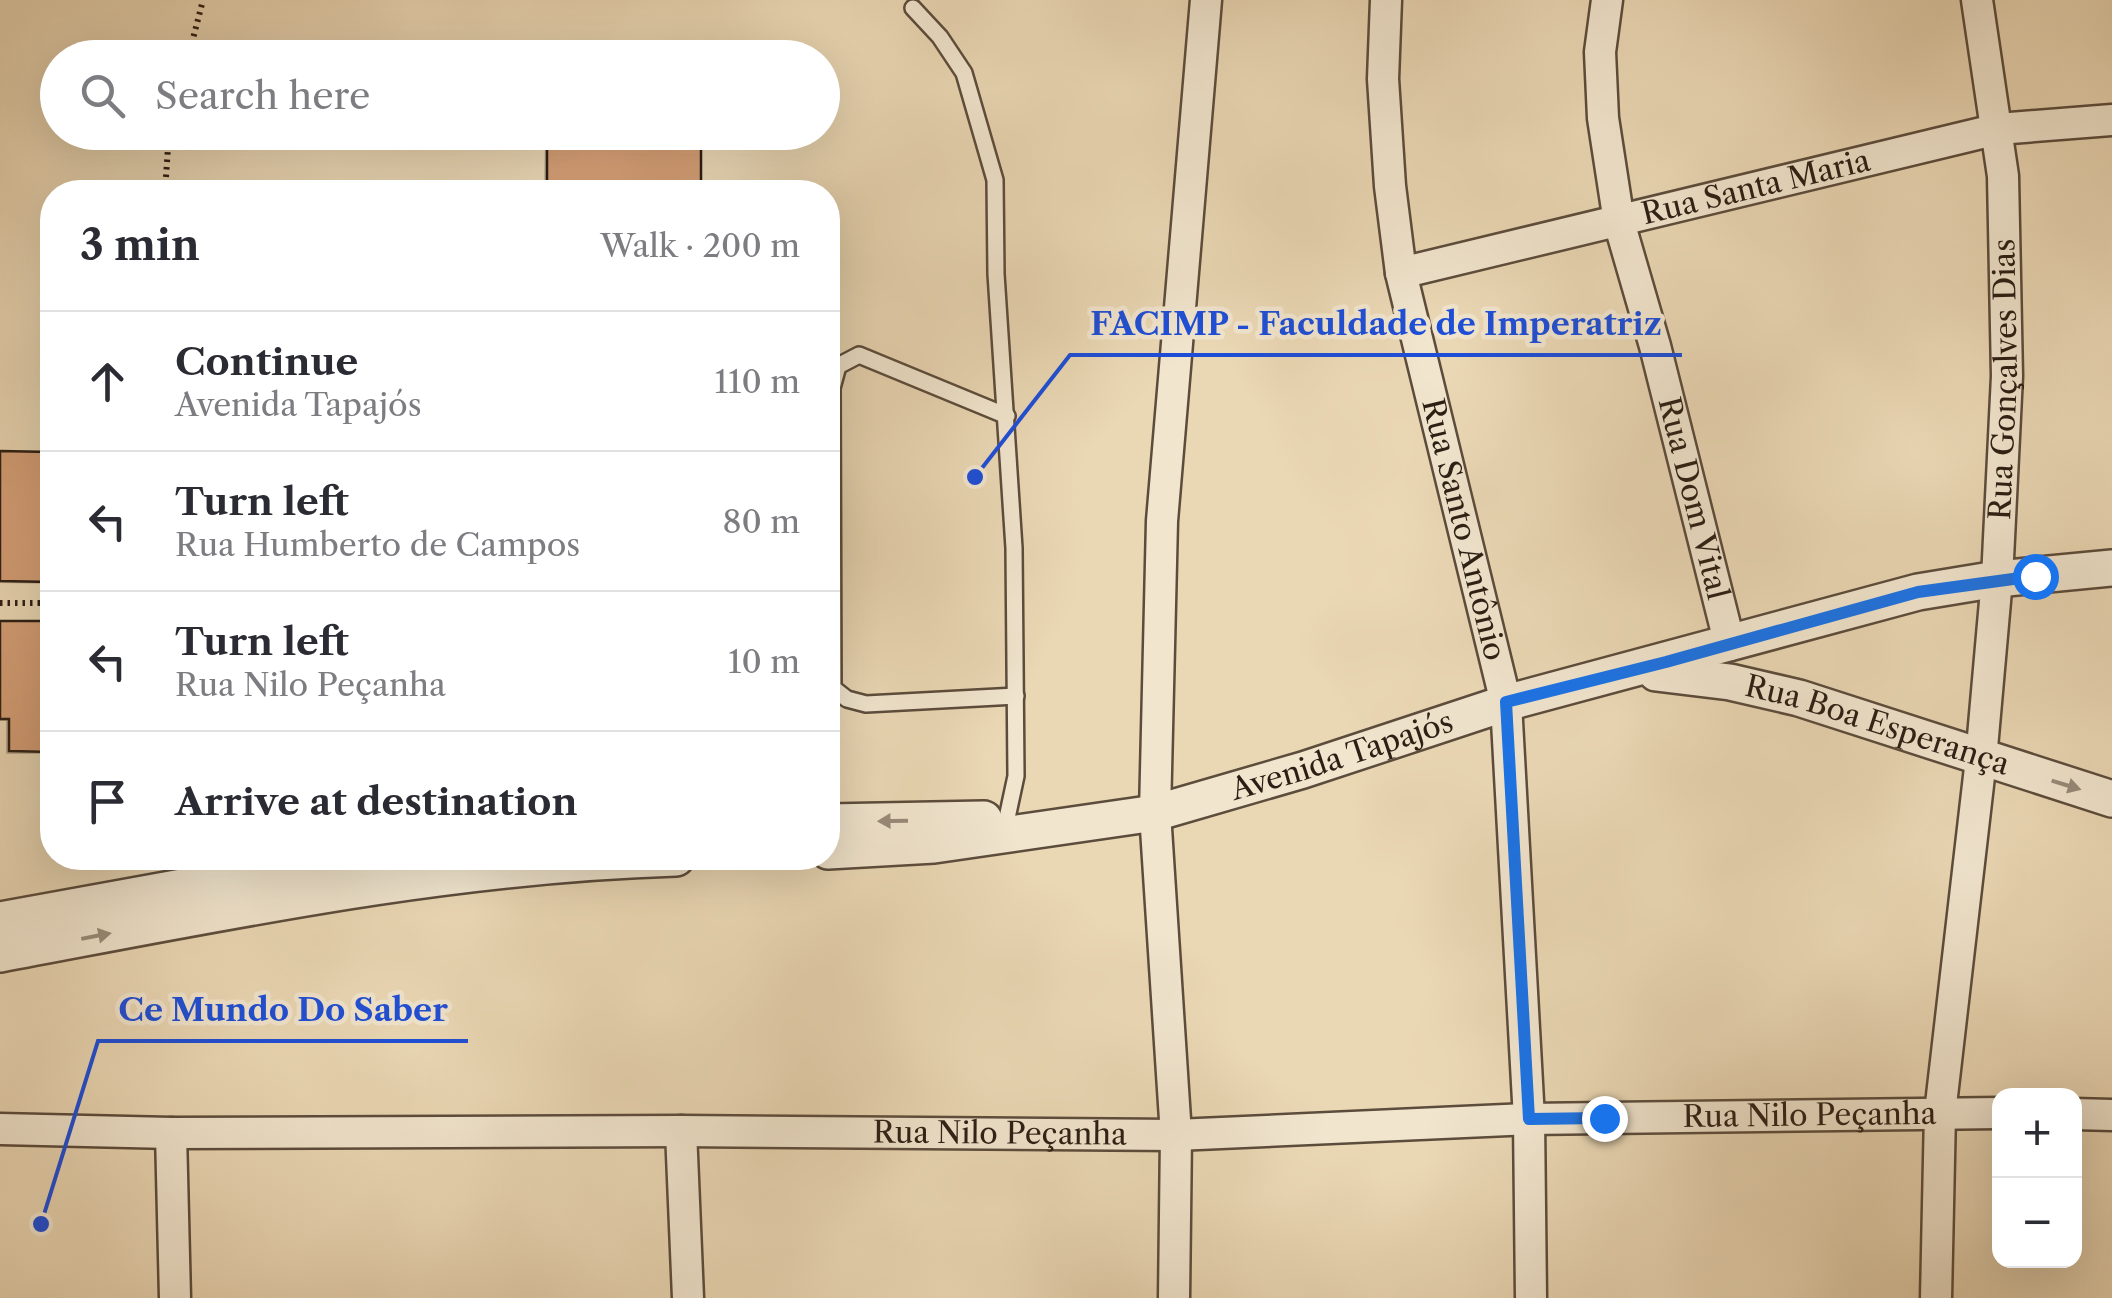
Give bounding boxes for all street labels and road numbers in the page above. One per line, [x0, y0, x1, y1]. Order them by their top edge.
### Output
street label: Rua Santa Maria [1638, 141, 1874, 232]
street label: Rua Gonçalves Dias [1981, 238, 2025, 521]
street label: Rua Dom Vital [1651, 393, 1737, 604]
street label: Rua Santo Antônio [1414, 395, 1514, 664]
street label: Rua Boa Esperança [1742, 667, 2014, 783]
street label: Avenida Tapajós [1225, 703, 1458, 808]
street label: Rua Nilo Peçanha [1682, 1095, 1937, 1135]
street label: Rua Nilo Peçanha [873, 1114, 1127, 1153]

